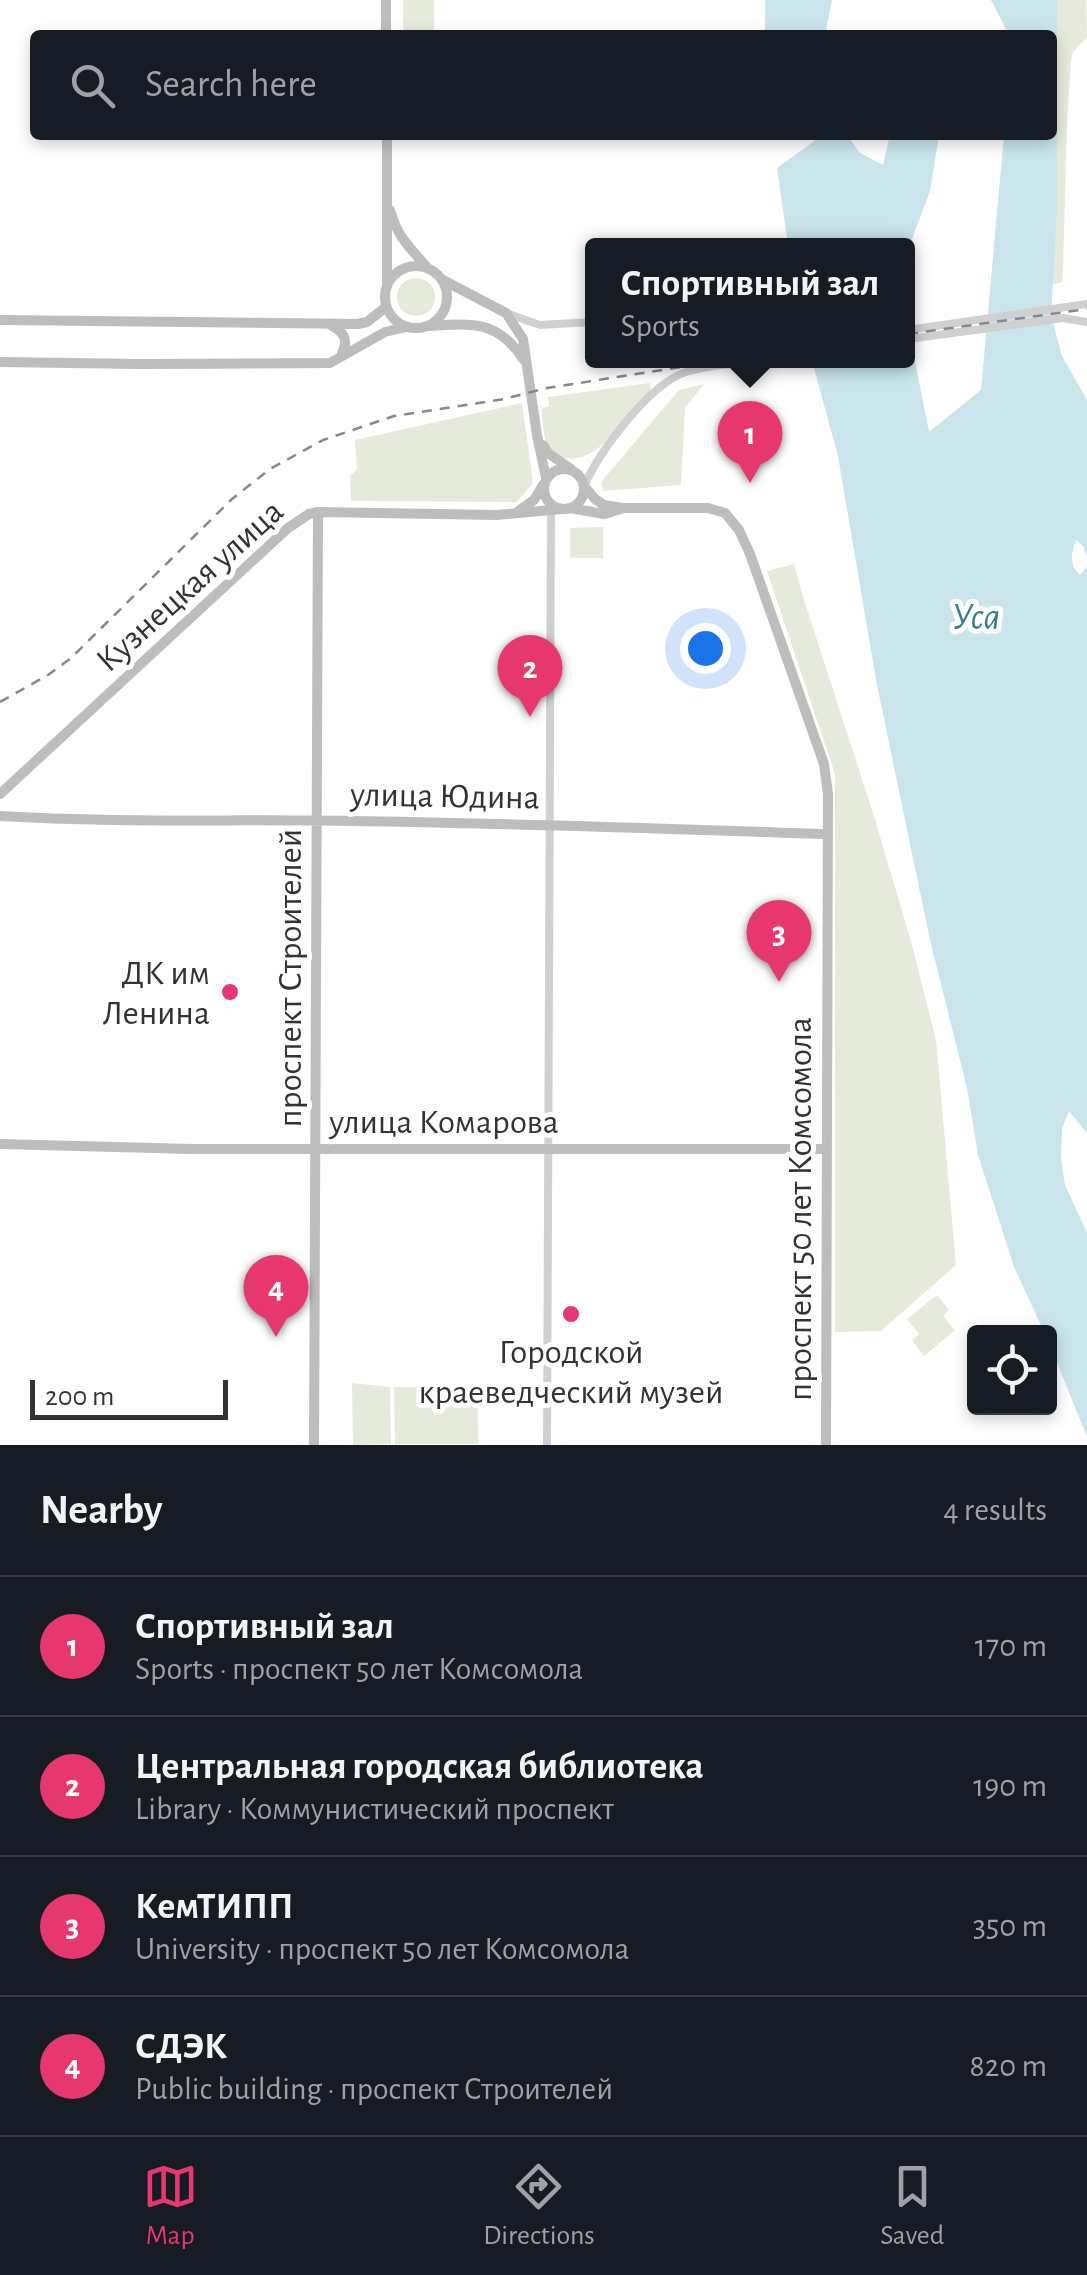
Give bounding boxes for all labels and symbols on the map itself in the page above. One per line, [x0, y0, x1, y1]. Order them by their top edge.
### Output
pin: 1 [718, 400, 782, 483]
street label: Кузнецкая улица [90, 494, 290, 679]
water label: Уса [952, 599, 1000, 637]
your location [680, 623, 731, 674]
pin: 2 [498, 634, 562, 717]
street label: улица Юдина [349, 777, 540, 816]
street label: проспект Строителей [273, 829, 308, 1127]
pin: 3 [746, 900, 812, 982]
place label: ДК им Ленина [103, 956, 210, 1031]
marker: ДК им Ленина [219, 981, 241, 1003]
street label: проспект 50 лет Комсомола [783, 1017, 818, 1401]
street label: улица Комарова [328, 1105, 559, 1140]
pin: 4 [244, 1254, 308, 1337]
marker: Городской краеведческий музей [560, 1303, 582, 1325]
place label: Городской краеведческий музей [418, 1335, 724, 1410]
scale bar [30, 1375, 228, 1420]

